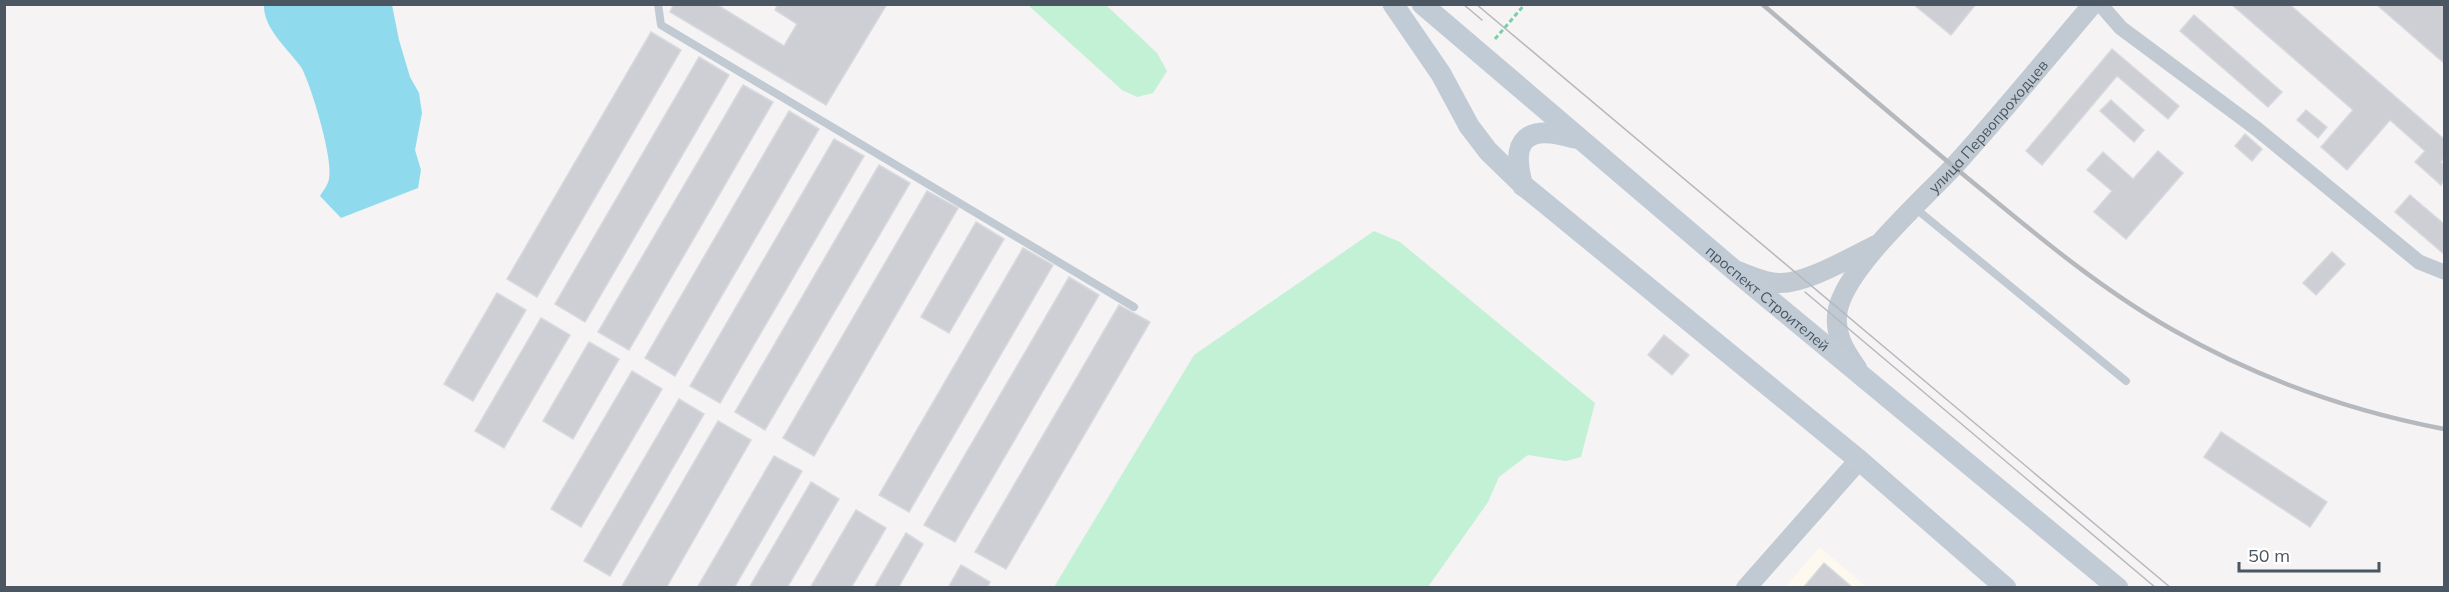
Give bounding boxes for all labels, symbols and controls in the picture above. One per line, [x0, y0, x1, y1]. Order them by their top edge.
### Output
street label: улица Первопроходцев [1924, 55, 2052, 197]
street label: проспект Строителей [1702, 241, 1834, 355]
scale bar [2239, 535, 2378, 573]
text: 50 m [2248, 544, 2290, 567]

